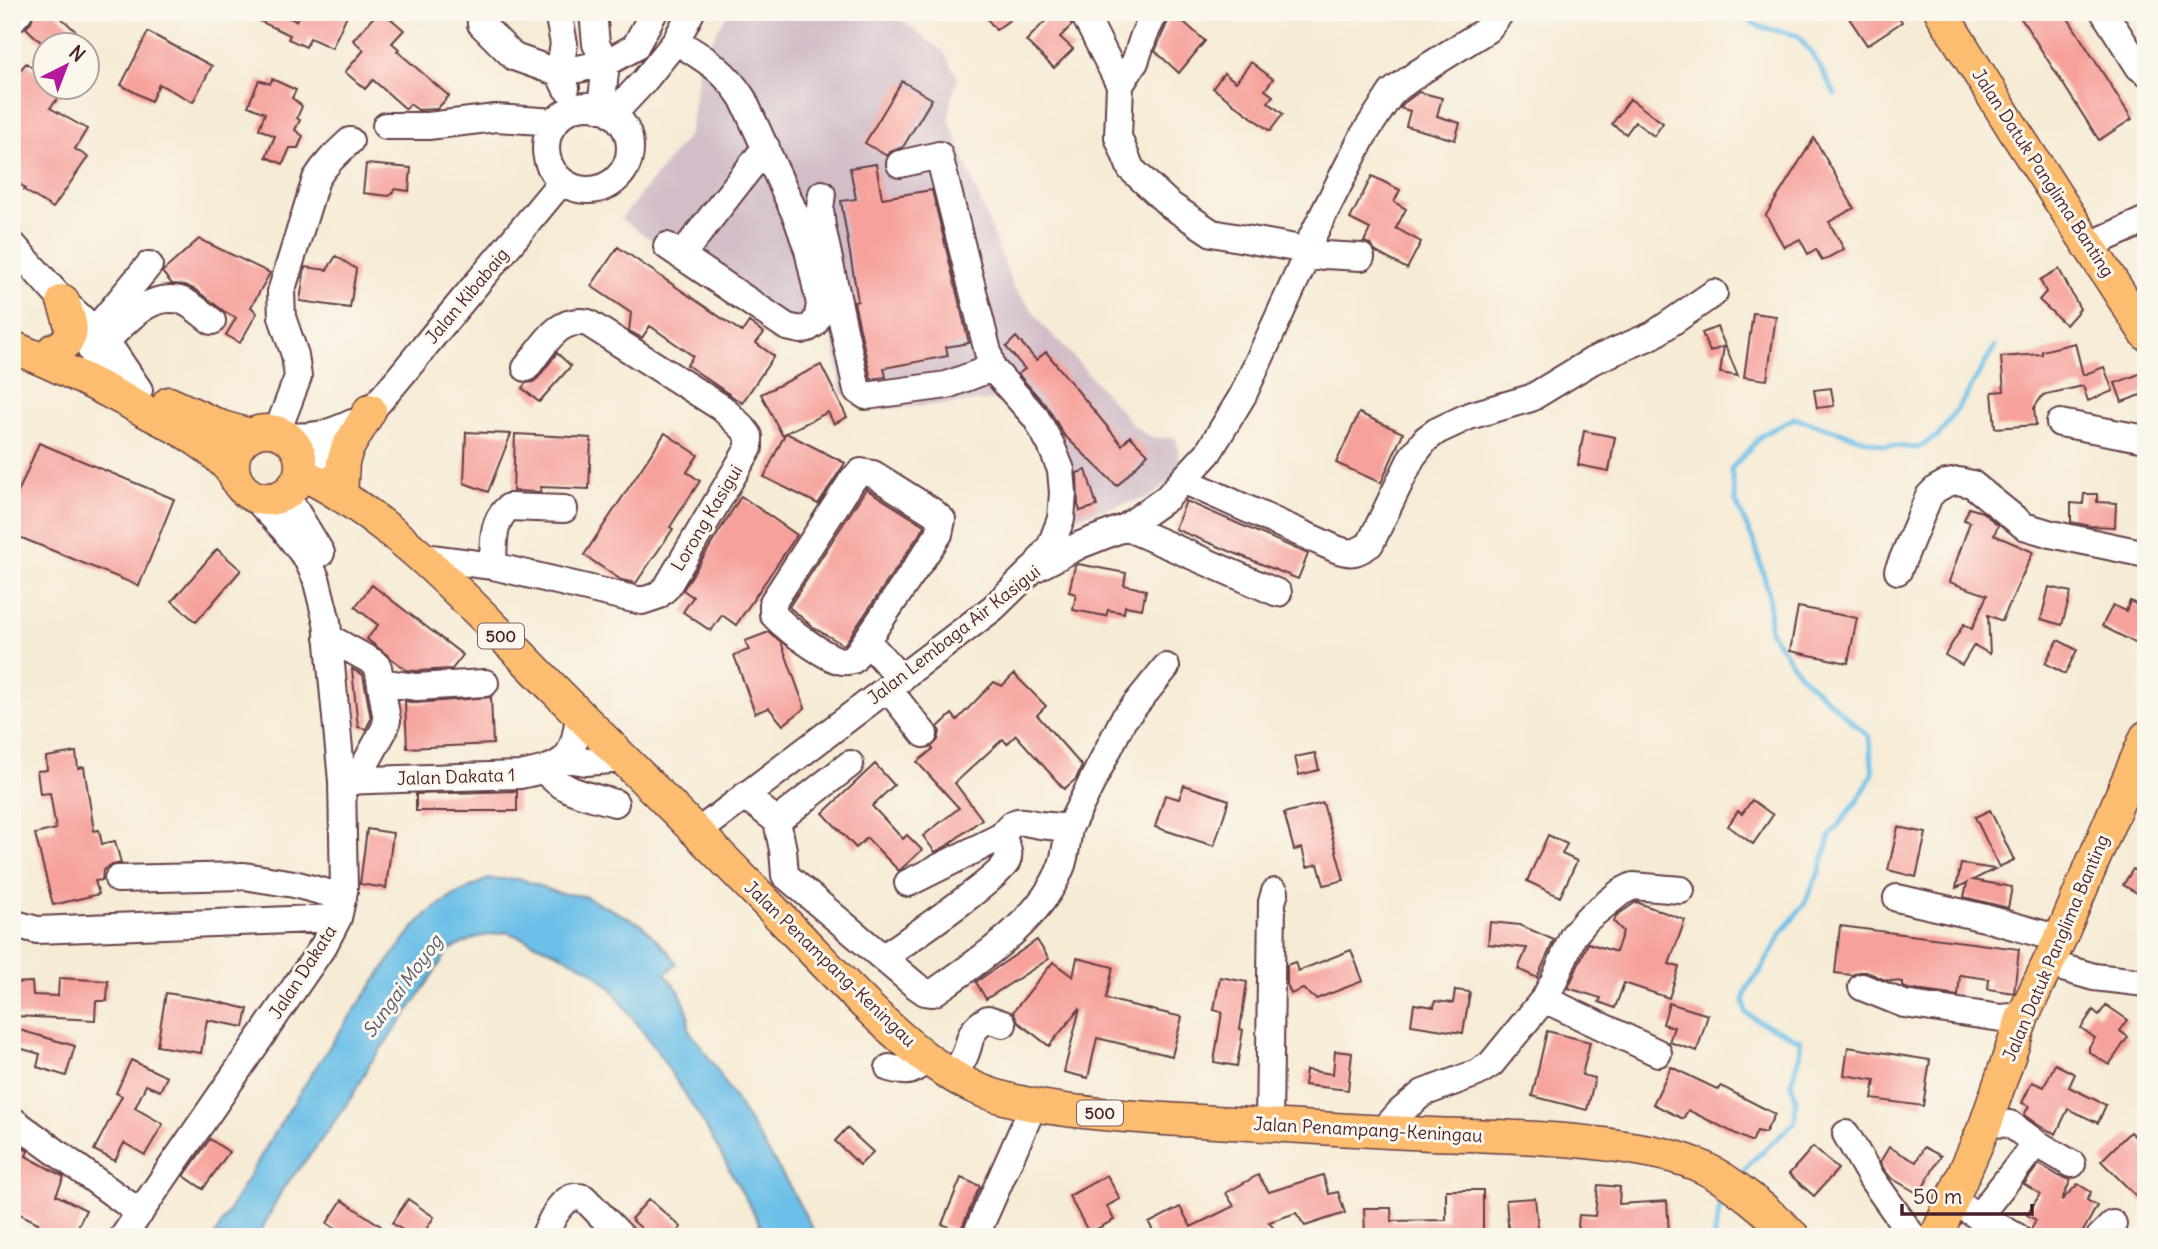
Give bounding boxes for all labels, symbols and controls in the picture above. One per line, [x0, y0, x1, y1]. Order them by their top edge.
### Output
north arrow [32, 32, 102, 102]
text: N [64, 40, 90, 67]
street label: Jalan Datuk Panglima Banting [1967, 64, 2119, 281]
street label: Jalan Kibabaig [420, 243, 513, 348]
street label: Lorong Kasigui [666, 460, 747, 575]
street label: Jalan Lembaga Air Kasigui [863, 560, 1045, 709]
road number: 500 [478, 624, 524, 649]
street label: Jalan Dakata 1 [396, 763, 516, 790]
street label: Jalan Datuk Panglima Banting [1997, 831, 2114, 1065]
street label: Jalan Penampang-Keningau [740, 876, 921, 1052]
street label: Jalan Dakata [264, 921, 341, 1023]
water label: Sungai Moyog [357, 929, 448, 1042]
road number: 500 [1077, 1100, 1123, 1126]
street label: Jalan Penampang-Keningau [1253, 1112, 1483, 1147]
scale bar [1902, 1172, 2032, 1216]
text: 50 m [1913, 1183, 1962, 1210]

